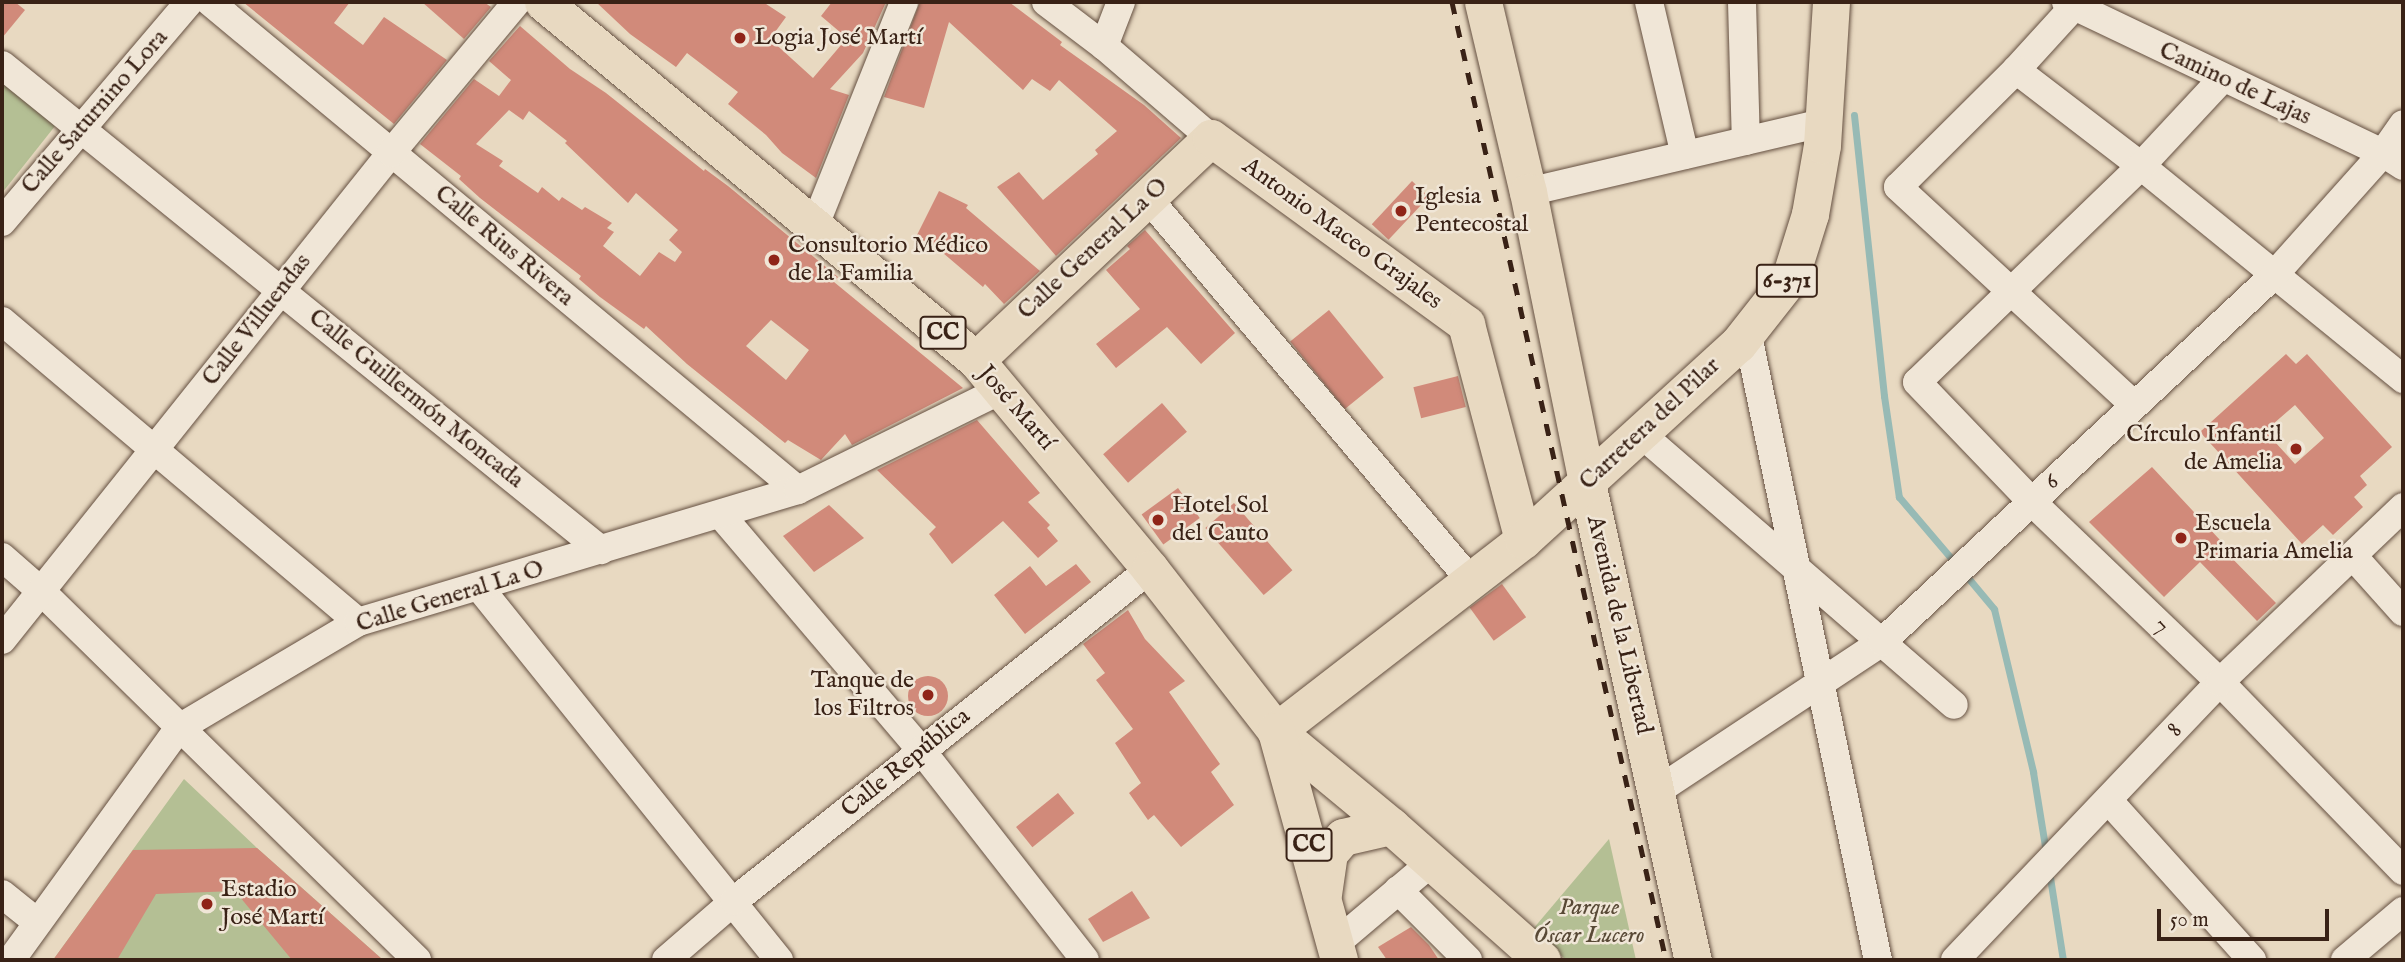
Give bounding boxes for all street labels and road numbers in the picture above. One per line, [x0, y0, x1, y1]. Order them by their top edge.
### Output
street label: Calle Saturnino Lora [16, 24, 174, 200]
street label: Camino de Lajas [2154, 36, 2316, 132]
street label: Antonio Maceo Grajales [1237, 152, 1447, 316]
street label: Calle General La O [1012, 172, 1174, 326]
street label: Calle Rius Rivera [429, 180, 579, 312]
street label: Calle Villuendas [196, 248, 318, 392]
road number: 6-371 [1756, 262, 1818, 300]
street label: Calle Guillermón Moncada [303, 303, 529, 495]
road number: CC [918, 314, 968, 352]
street label: Carretera del Pilar [1574, 352, 1726, 496]
street label: José Martí [971, 360, 1061, 456]
street label: 6 [2038, 468, 2066, 496]
street label: Avenida de la Libertad [1580, 513, 1658, 737]
street label: Calle General La O [353, 555, 547, 639]
street label: 7 [2147, 612, 2175, 640]
street label: Calle República [836, 702, 976, 824]
street label: 8 [2161, 717, 2189, 743]
road number: CC [1284, 825, 1334, 864]

